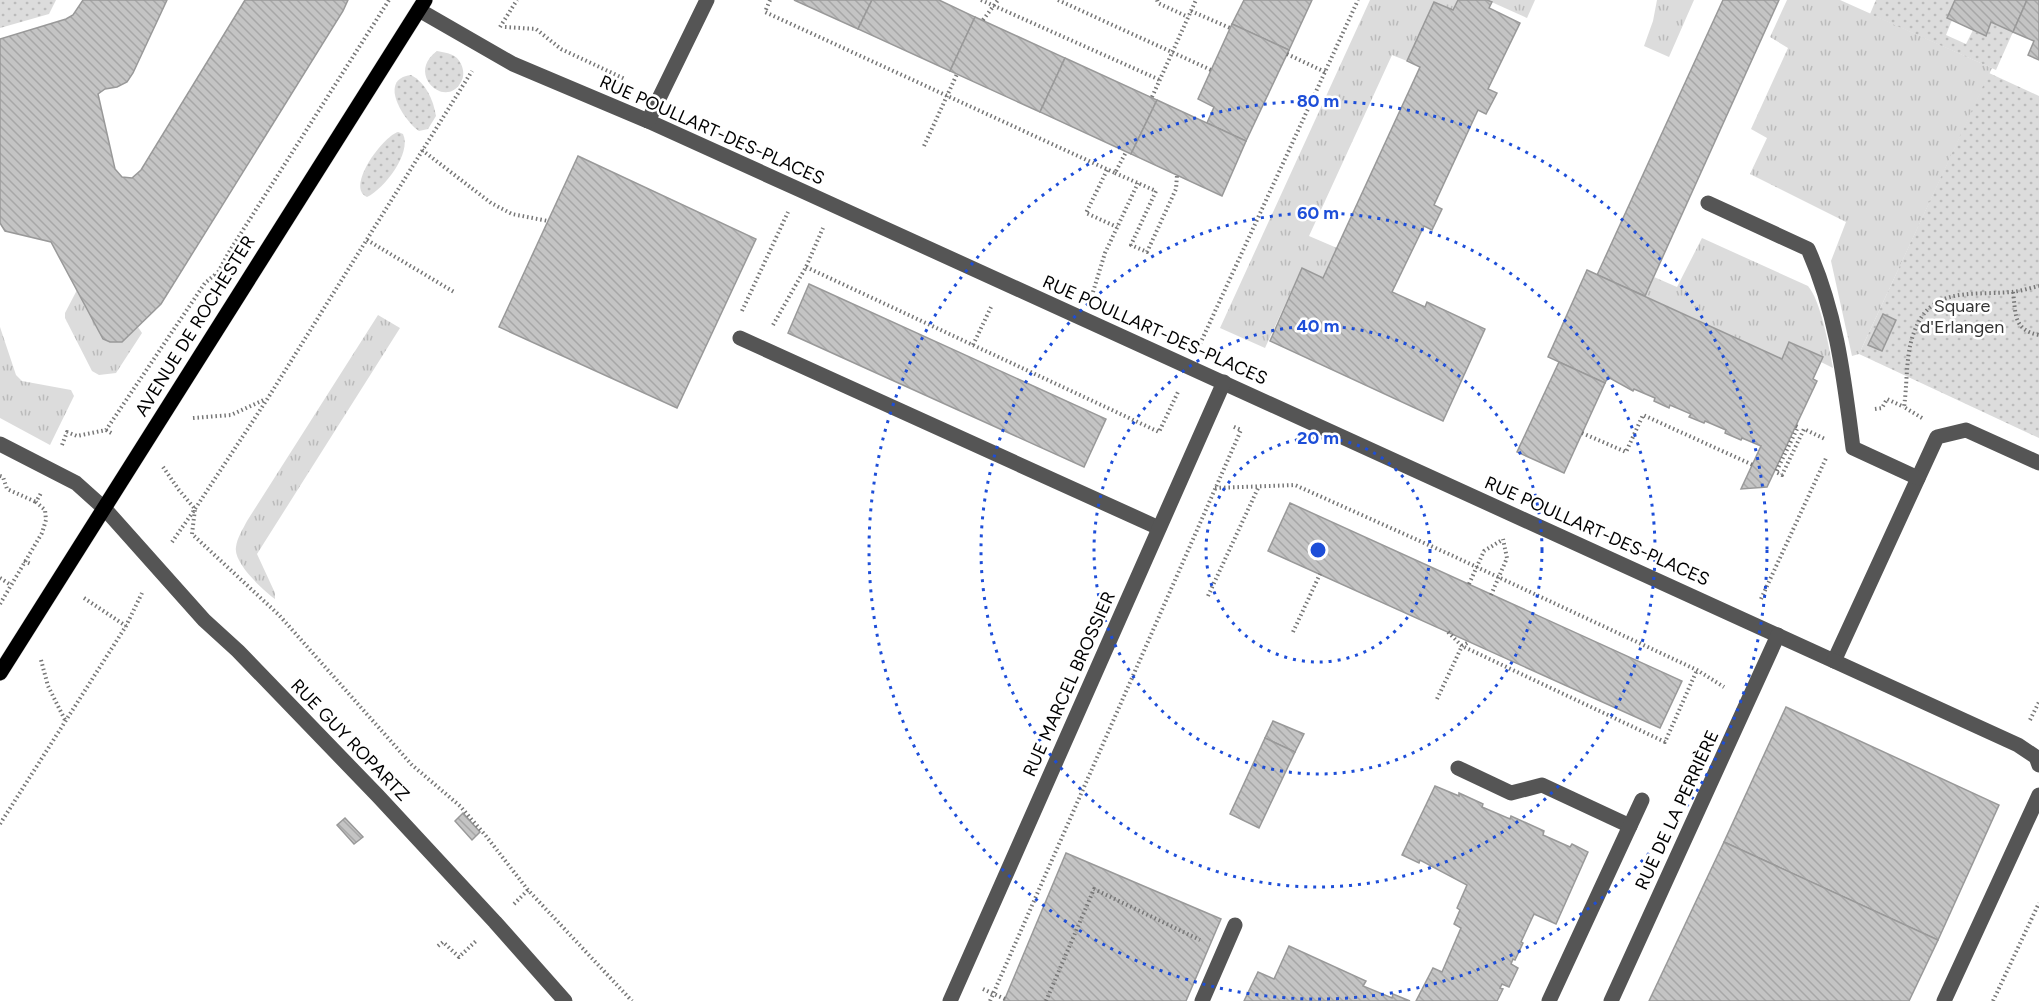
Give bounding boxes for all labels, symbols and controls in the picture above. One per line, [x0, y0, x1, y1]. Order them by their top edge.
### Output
street label: RUE POULLART-DES-PLACES [596, 70, 828, 190]
text: 80 m [1297, 90, 1339, 112]
text: 60 m [1297, 202, 1339, 224]
street label: AVENUE DE ROCHESTER [130, 232, 260, 420]
street label: RUE POULLART-DES-PLACES [1039, 270, 1271, 390]
park label: Square d'Erlangen [1920, 295, 2004, 338]
text: 40 m [1296, 315, 1340, 337]
text: 20 m [1297, 427, 1339, 449]
street label: RUE POULLART-DES-PLACES [1481, 471, 1713, 591]
centre of rings [1308, 540, 1328, 560]
street label: RUE MARCEL BROSSIER [1018, 588, 1120, 780]
street label: RUE GUY ROPARTZ [286, 674, 414, 806]
street label: RUE DE LA PERRIÈRE [1630, 727, 1724, 893]

